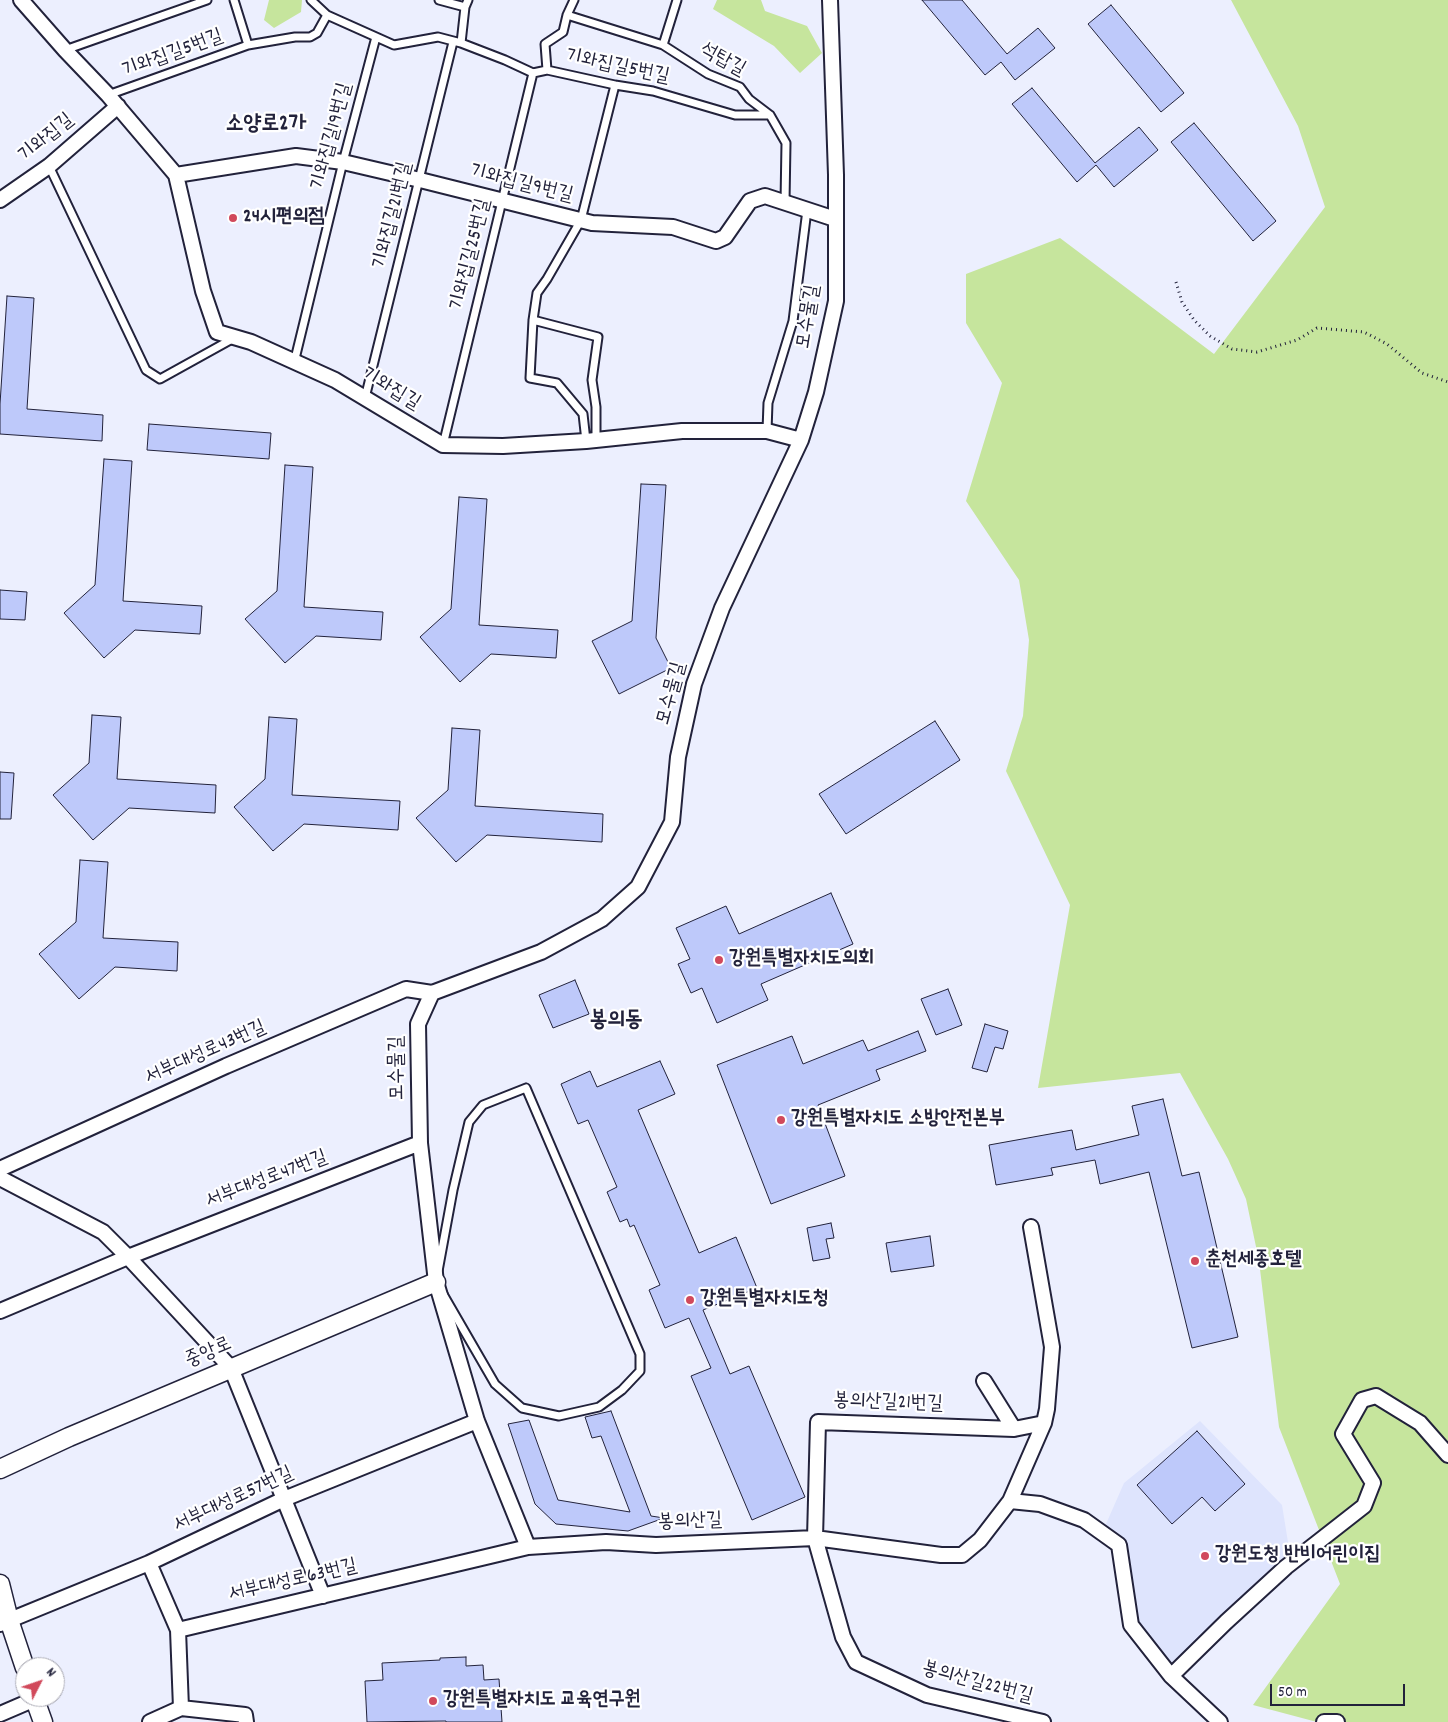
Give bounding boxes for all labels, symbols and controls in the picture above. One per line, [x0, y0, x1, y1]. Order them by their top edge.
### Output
street label: 기와집길5번길 [119, 26, 227, 84]
street label: 석탑길 [695, 39, 749, 83]
street label: 기와집길5번길 [563, 45, 671, 91]
street label: 기와집길19번길 [307, 81, 359, 193]
street label: 기와집길 [14, 109, 80, 169]
district label: 소양로2가 [226, 113, 306, 139]
street label: 기와집길21번길 [369, 160, 419, 272]
street label: 기와집길9번길 [467, 161, 575, 209]
street label: 기와집길25번길 [446, 197, 498, 313]
place label: 24시편의점 [243, 206, 324, 230]
marker: 24시편의점 [227, 212, 239, 224]
street label: 모수물길 [793, 283, 827, 351]
street label: 기와집길 [356, 363, 424, 417]
street label: 모수물길 [653, 660, 693, 728]
place label: 강원특별자치도의회 [729, 948, 874, 972]
marker: 강원특별자치도의회 [713, 954, 725, 966]
district label: 봉의동 [589, 1009, 643, 1035]
street label: 서부대성로43번길 [142, 1017, 270, 1091]
street label: 모수물길 [386, 1036, 412, 1100]
place label: 강원특별자치도 소방안전본부 [791, 1108, 1005, 1132]
marker: 강원특별자치도 소방안전본부 [775, 1114, 787, 1126]
street label: 서부대성로47번길 [203, 1147, 331, 1215]
place label: 춘천세종호텔 [1205, 1249, 1302, 1273]
marker: 춘천세종호텔 [1189, 1255, 1201, 1267]
place label: 강원특별자치도청 [700, 1288, 829, 1312]
marker: 강원특별자치도청 [684, 1294, 696, 1306]
street label: 중앙로 [182, 1334, 236, 1374]
street label: 봉의산길21번길 [833, 1390, 943, 1418]
street label: 서부대성로57번길 [170, 1463, 298, 1539]
street label: 봉의산길 [657, 1510, 723, 1536]
place label: 강원도청 반비어린이집 [1215, 1544, 1381, 1568]
marker: 강원도청 반비어린이집 [1199, 1550, 1211, 1562]
street label: 서부대성로63번길 [226, 1556, 360, 1608]
north arrow [15, 1657, 65, 1707]
street label: 봉의산길22번길 [919, 1658, 1035, 1710]
text: N [41, 1664, 60, 1682]
scale bar [1273, 1674, 1408, 1706]
text: 50 m [1278, 1682, 1307, 1704]
place label: 강원특별자치도 교육연구원 [443, 1689, 641, 1713]
marker: 강원특별자치도 교육연구원 [427, 1695, 439, 1707]

